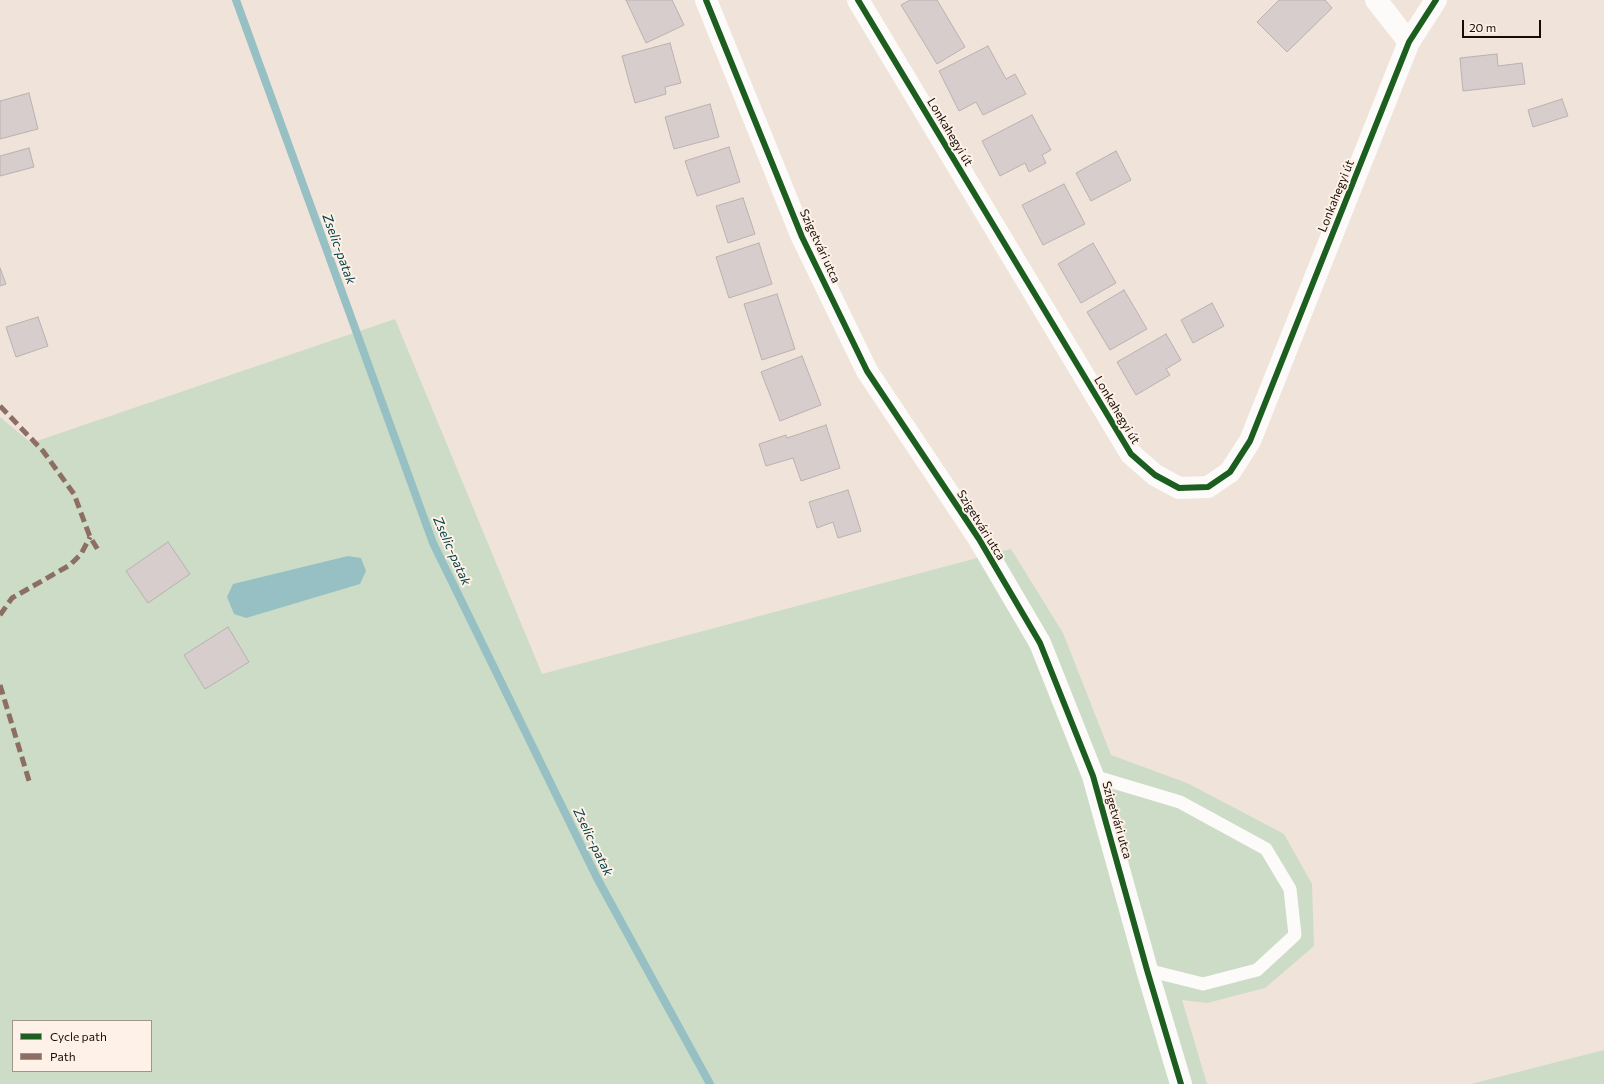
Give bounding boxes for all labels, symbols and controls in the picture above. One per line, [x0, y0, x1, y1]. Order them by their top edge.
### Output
scale bar [1464, 12, 1543, 38]
text: 20 m [1469, 20, 1496, 34]
street label: Lonkahegyi út [924, 95, 976, 169]
street label: Lonkahegyi út [1315, 158, 1357, 234]
street label: Szigetvári utca [797, 207, 843, 285]
water label: Zselic-patak [319, 212, 359, 286]
street label: Lonkahegyi út [1091, 373, 1143, 447]
street label: Szigetvári utca [954, 487, 1008, 563]
water label: Zselic-patak [430, 514, 474, 588]
street label: Szigetvári utca [1099, 780, 1135, 860]
water label: Zselic-patak [570, 805, 616, 879]
legend [12, 1020, 152, 1072]
text: Cycle path [50, 1029, 107, 1043]
text: Path [50, 1049, 76, 1063]

